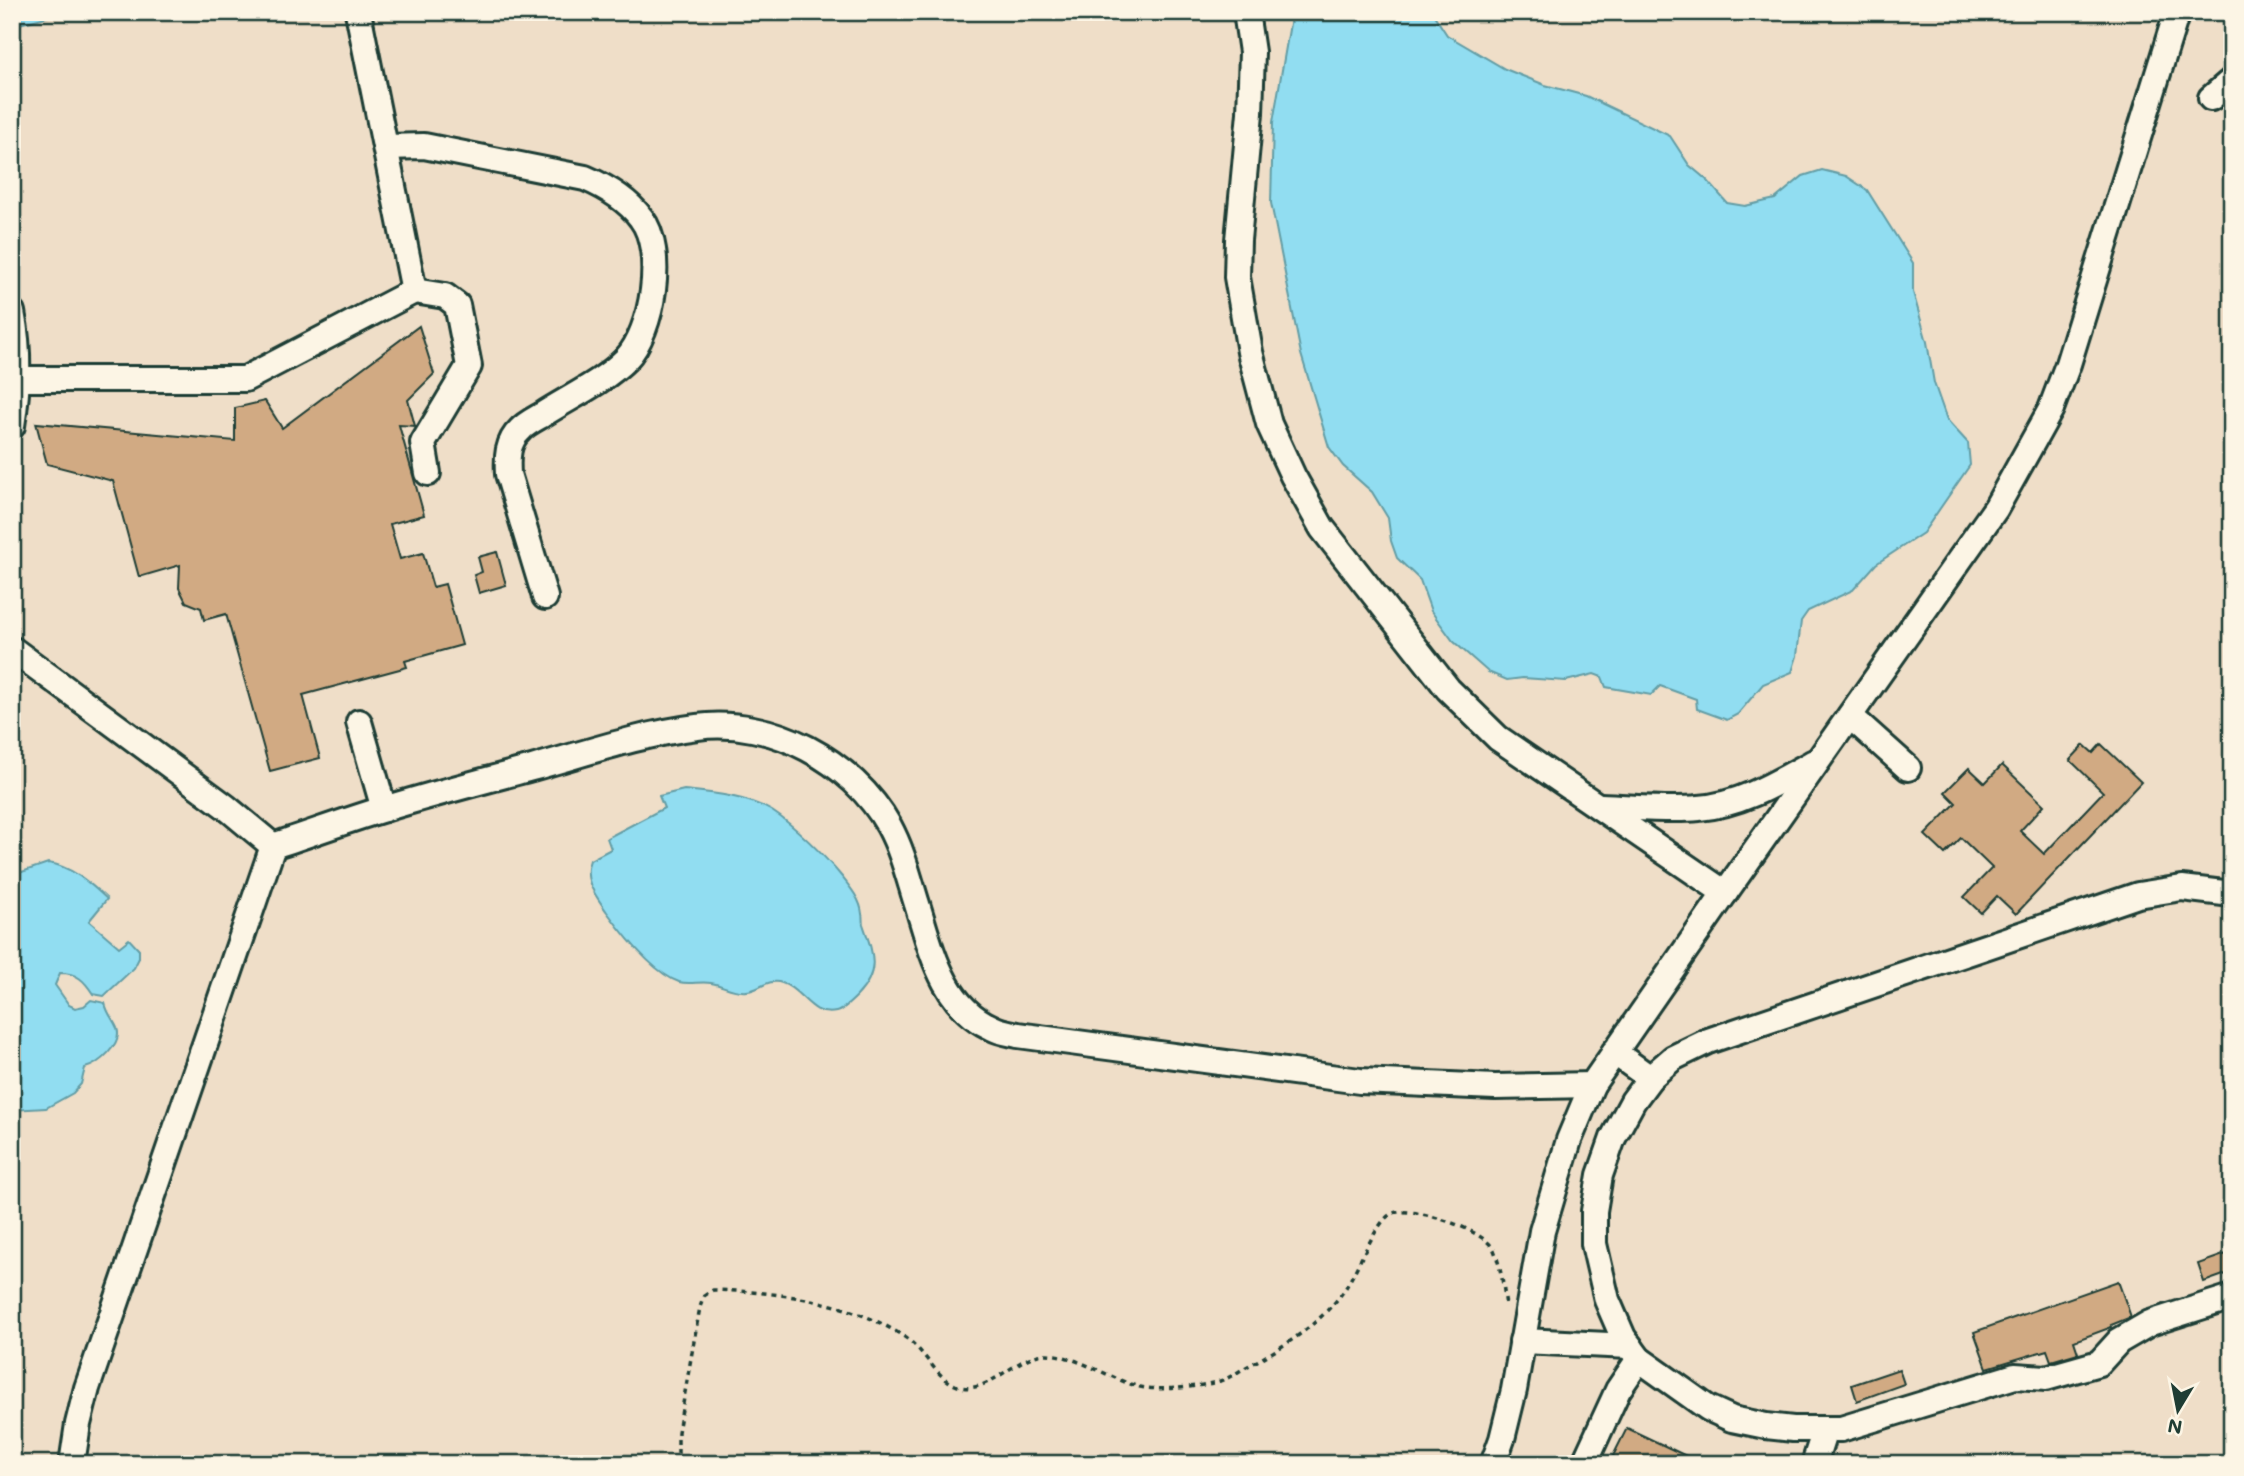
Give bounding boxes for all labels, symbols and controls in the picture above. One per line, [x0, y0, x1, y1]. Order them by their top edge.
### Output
north arrow [2142, 1374, 2212, 1444]
text: N [2166, 1414, 2184, 1441]

